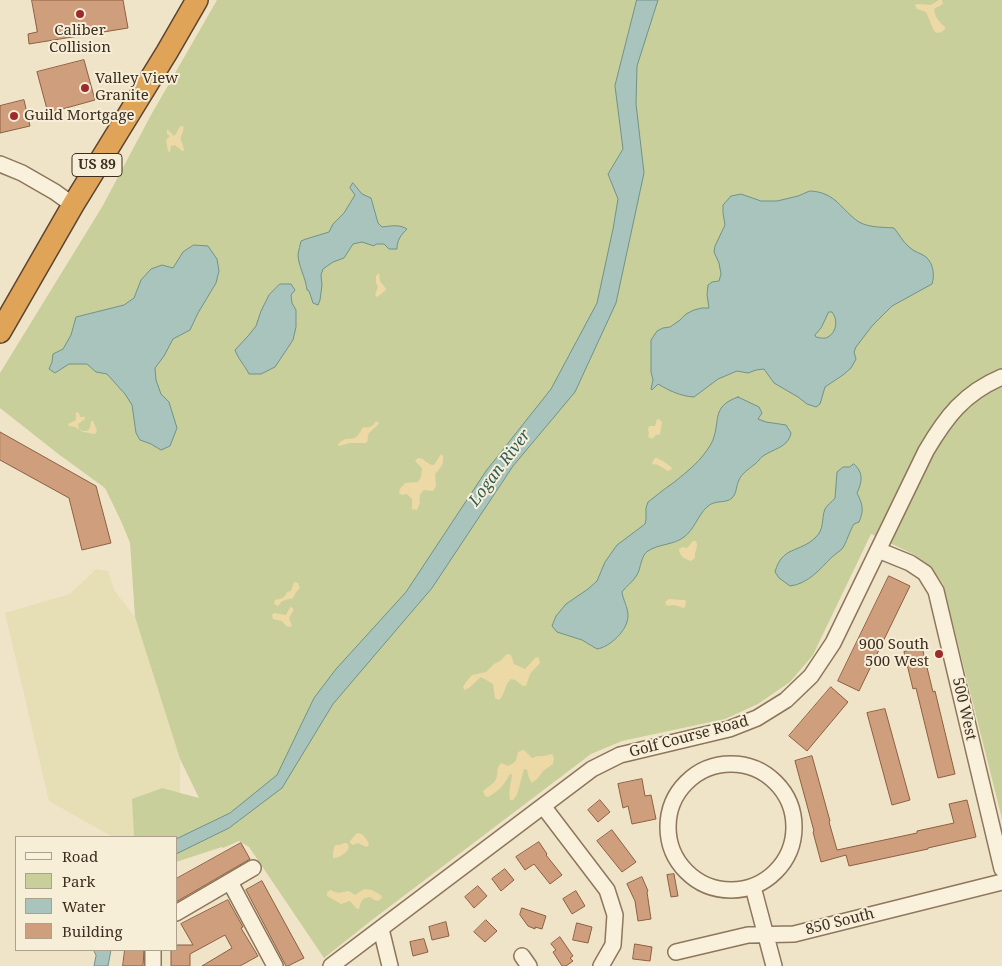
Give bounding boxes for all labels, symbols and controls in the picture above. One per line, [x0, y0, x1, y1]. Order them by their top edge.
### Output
marker: Caliber Collision [74, 8, 86, 20]
place label: Caliber Collision [49, 22, 111, 57]
place label: Valley View Granite [95, 70, 178, 105]
marker: Valley View Granite [79, 82, 91, 94]
place label: Guild Mortgage [24, 107, 134, 125]
marker: Guild Mortgage [8, 110, 20, 122]
road number: US 89 [72, 154, 122, 176]
water label: Logan River [465, 426, 535, 510]
place label: 900 South 500 West [859, 636, 929, 671]
marker: 900 South 500 West [933, 648, 945, 660]
street label: 500 West [948, 676, 980, 742]
street label: Golf Course Road [627, 712, 751, 762]
legend [15, 836, 178, 951]
text: Road [62, 846, 98, 866]
text: Park [62, 871, 95, 891]
text: Water [62, 896, 105, 916]
street label: 850 South [804, 905, 876, 939]
text: Building [62, 921, 123, 941]

